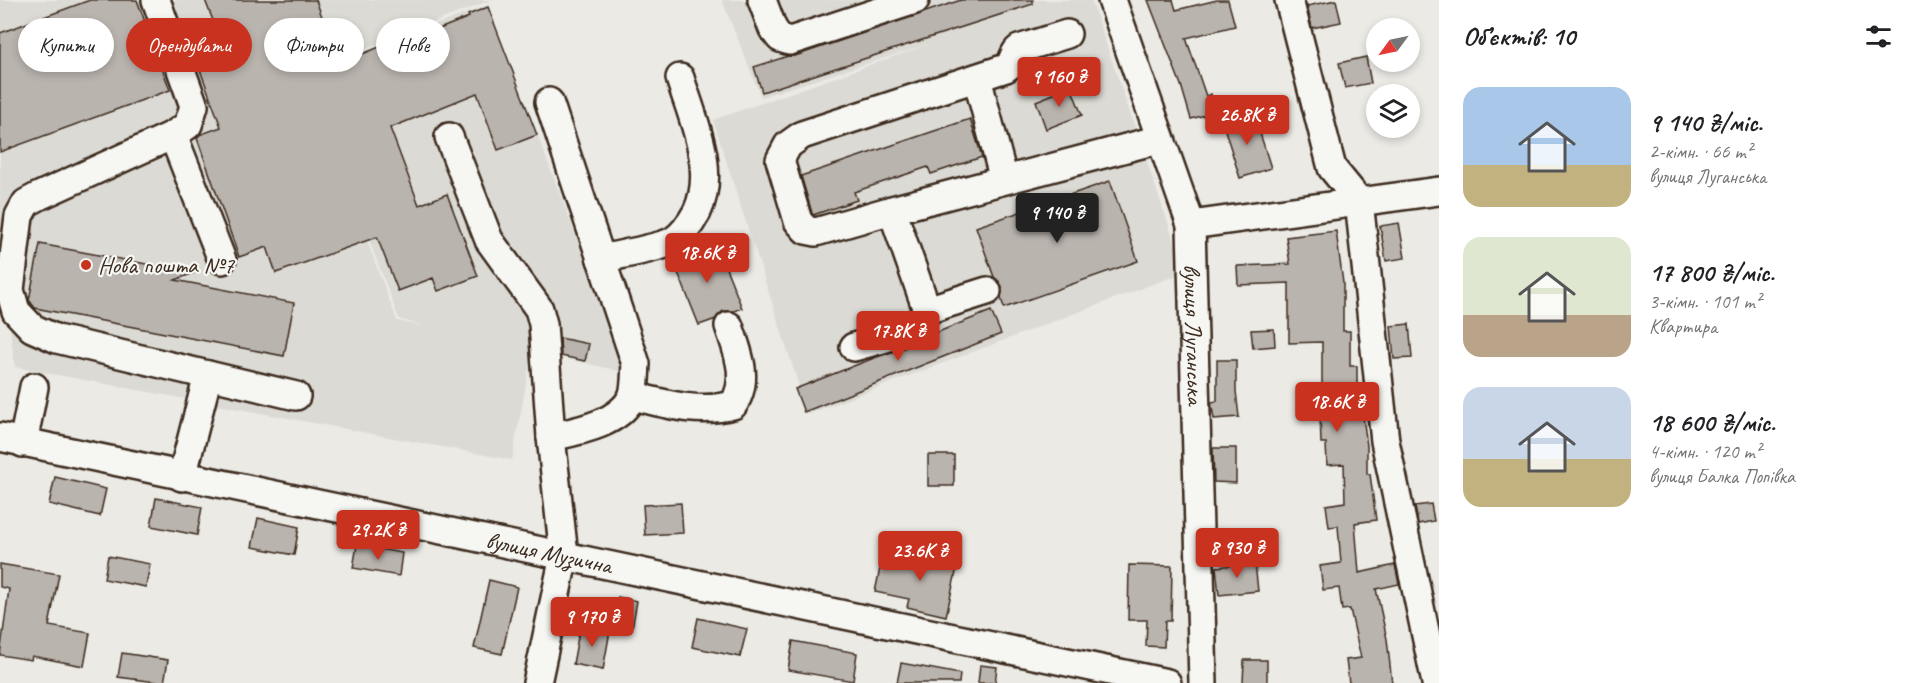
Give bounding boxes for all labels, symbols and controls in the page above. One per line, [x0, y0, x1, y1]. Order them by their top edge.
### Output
chip: Купити [18, 18, 114, 72]
chip: Орендувати [126, 18, 252, 72]
chip: Фільтри [264, 18, 364, 72]
chip: Нове [376, 18, 450, 72]
north arrow [1366, 18, 1420, 72]
map controls [1366, 18, 1420, 138]
text: Об’єктів: 10 [1463, 20, 1575, 53]
icon: filters [1862, 20, 1895, 53]
pin: 9 160 ₴ [1004, 57, 1114, 108]
text: 9 160 ₴ [1031, 64, 1087, 89]
button: layers [1366, 84, 1420, 138]
pin: 26.8K ₴ [1192, 95, 1302, 146]
text: 26.8K ₴ [1219, 102, 1275, 127]
text: 9 140 ₴/міс. [1649, 106, 1763, 139]
icon: home [1511, 111, 1583, 183]
text: 2-кімн. · 66 m² [1649, 139, 1752, 164]
text: вулиця Луганська [1649, 164, 1766, 189]
pin: 9 140 ₴ [1002, 193, 1112, 244]
text: 9 140 ₴ [1030, 200, 1084, 225]
pin: 18.6K ₴ [652, 233, 762, 284]
text: 18.6K ₴ [679, 240, 735, 265]
place label: Нова пошта №7 [98, 250, 235, 280]
text: 17 800 ₴/міс. [1649, 256, 1774, 289]
marker: Нова пошта №7 [79, 258, 93, 272]
icon: home [1511, 261, 1583, 333]
street label: вулиця Луганська [1177, 264, 1211, 407]
text: 3-кімн. · 101 m² [1649, 289, 1761, 314]
pin: 17.8K ₴ [843, 311, 953, 362]
text: Квартира [1649, 314, 1717, 339]
text: 17.8K ₴ [870, 318, 926, 343]
pin: 18.6K ₴ [1282, 382, 1392, 433]
text: 18.6K ₴ [1309, 389, 1365, 414]
text: 18 600 ₴/міс. [1649, 406, 1775, 439]
icon: home [1511, 411, 1583, 483]
text: 4-кімн. · 120 m² [1649, 439, 1761, 464]
text: вулиця Балка Попівка [1649, 464, 1795, 489]
pin: 29.2K ₴ [323, 510, 433, 561]
text: 29.2K ₴ [351, 517, 405, 542]
street label: вулиця Музична [483, 525, 617, 581]
pin: 8 930 ₴ [1182, 528, 1292, 579]
pin: 23.6K ₴ [865, 531, 975, 582]
text: 8 930 ₴ [1210, 535, 1264, 560]
text: 23.6K ₴ [892, 538, 948, 563]
pin: 9 170 ₴ [537, 597, 647, 648]
text: 9 170 ₴ [565, 604, 619, 629]

